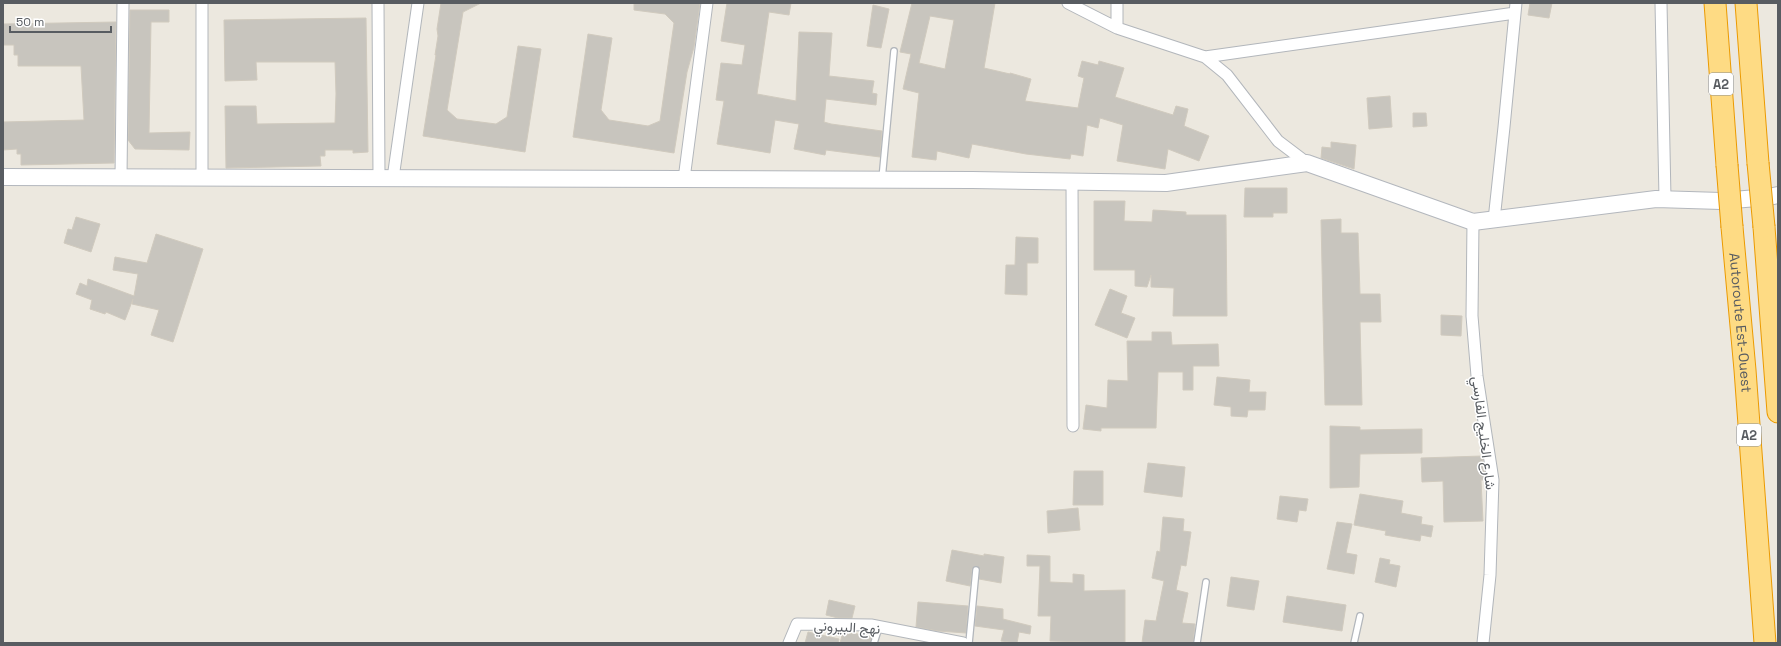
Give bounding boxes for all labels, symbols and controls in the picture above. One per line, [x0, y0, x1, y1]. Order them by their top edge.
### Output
scale bar [10, 8, 111, 34]
text: 50 m [16, 14, 44, 30]
road number: A2 [1709, 73, 1733, 95]
street label: Autoroute Est-Ouest [1725, 252, 1756, 393]
street label: شارع الخليج الفارسي [1465, 375, 1500, 491]
road number: A2 [1737, 424, 1761, 446]
street label: نهج البيروني [813, 616, 881, 641]

